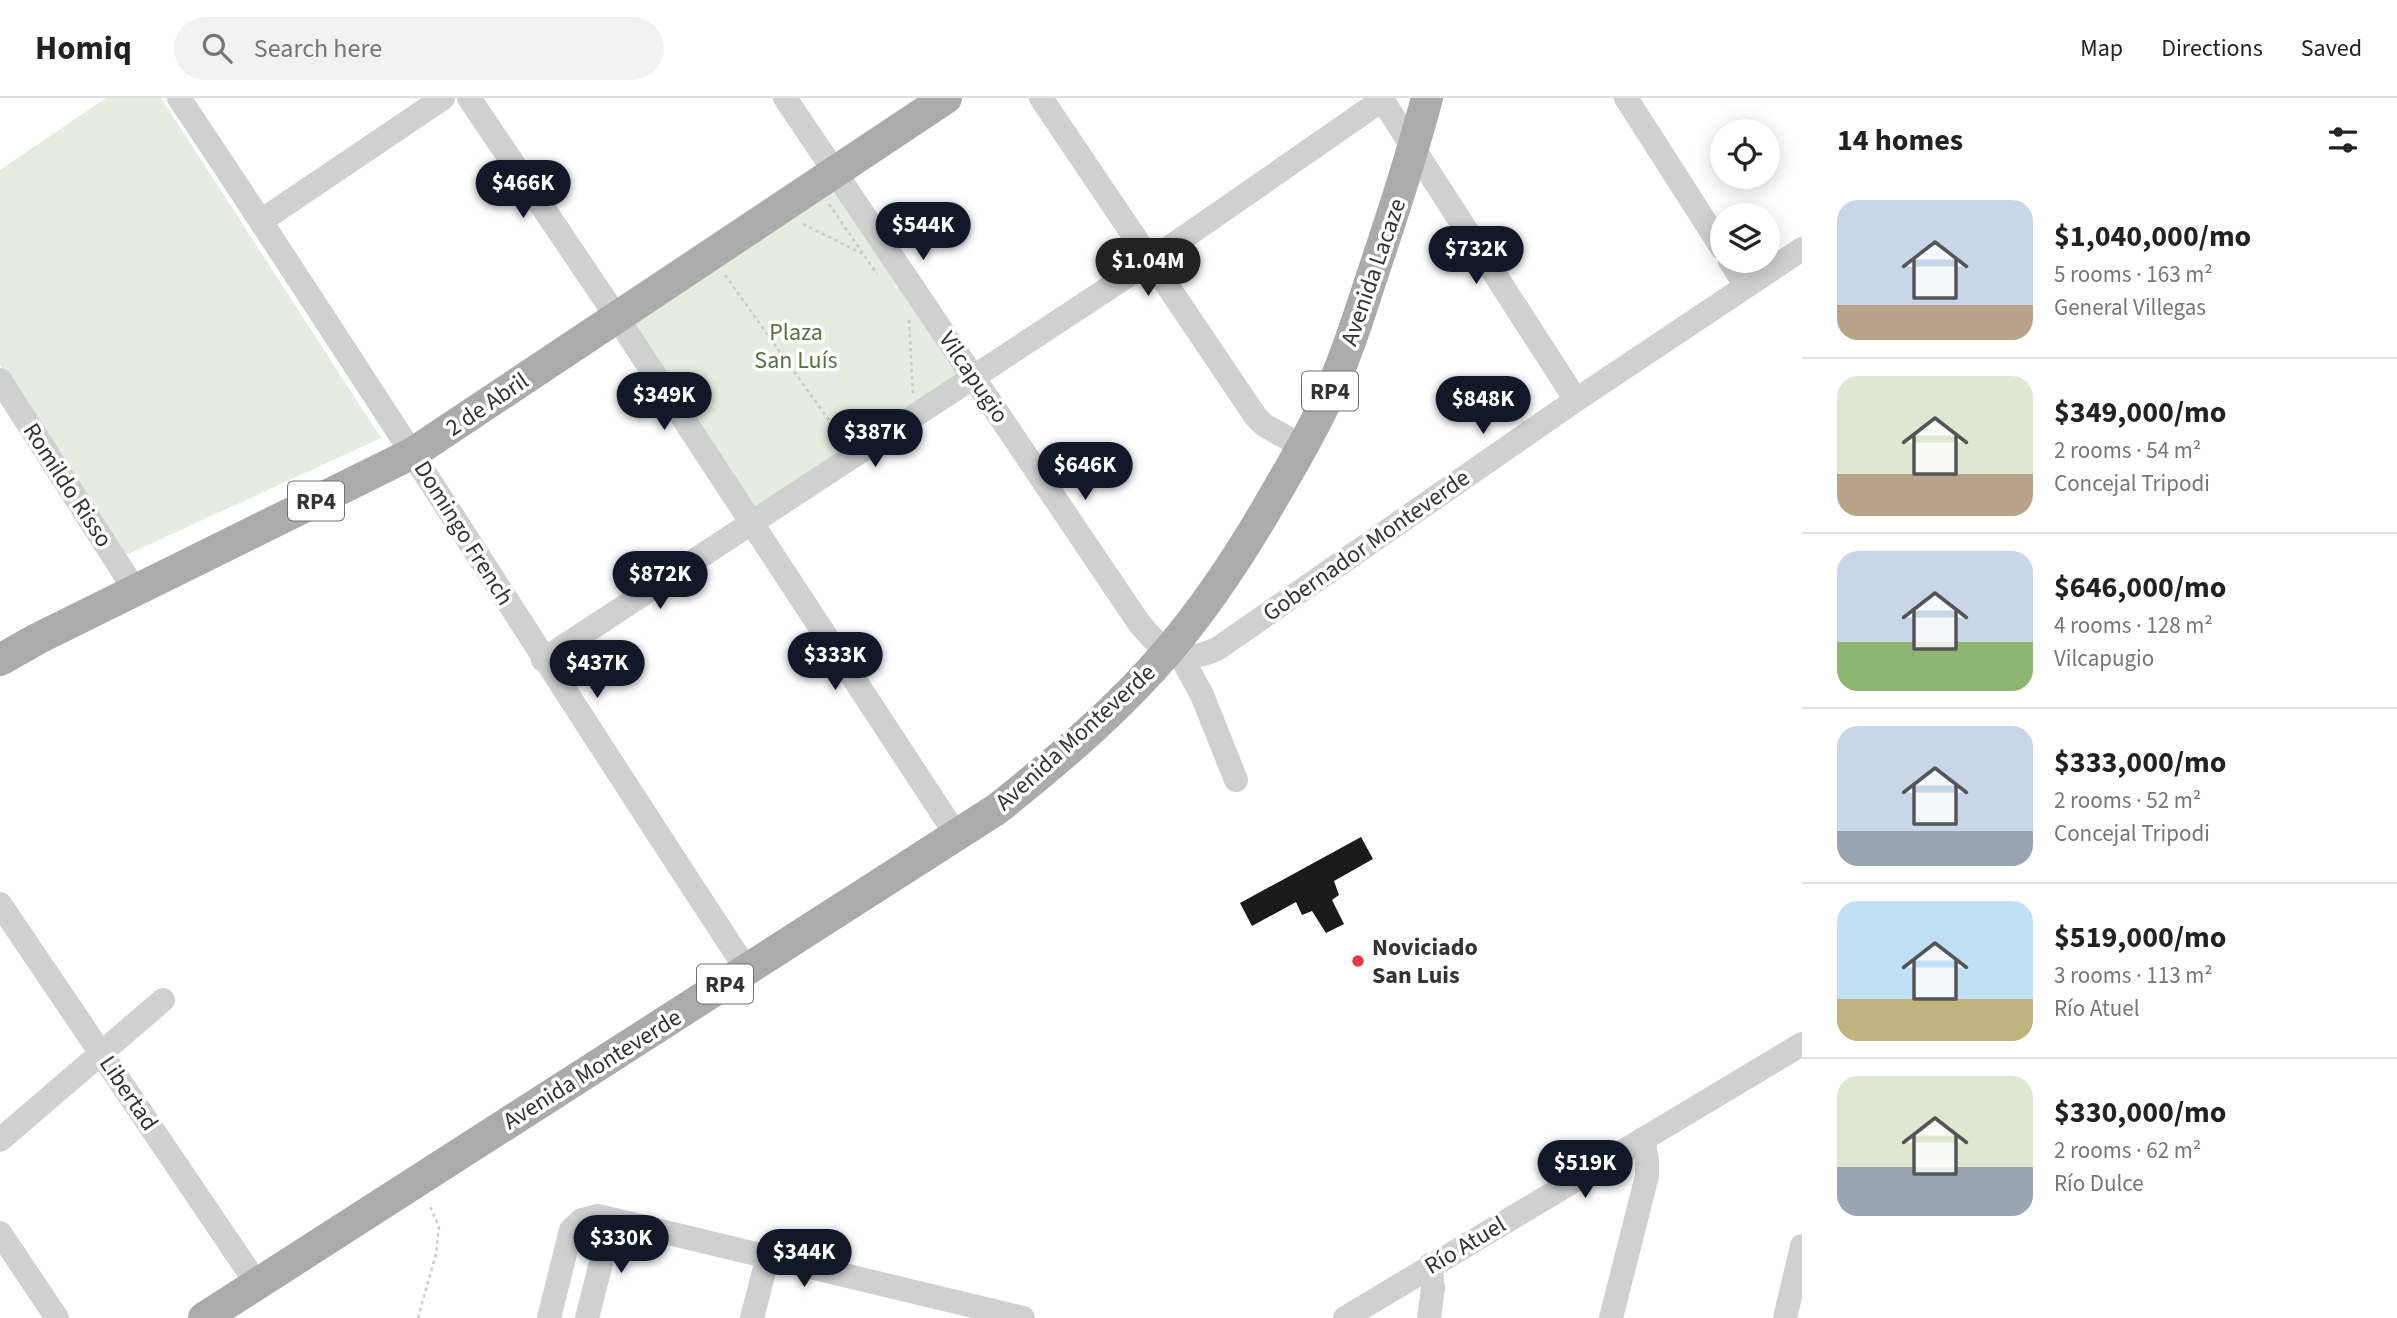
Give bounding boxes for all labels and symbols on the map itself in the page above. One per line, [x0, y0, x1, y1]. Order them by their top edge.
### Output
pin: $466K [474, 160, 572, 220]
street label: Avenida Lacaze [1332, 194, 1415, 350]
pin: $544K [874, 202, 972, 262]
pin: $732K [1427, 226, 1525, 286]
pin: $1.04M [1091, 238, 1205, 298]
park label: Plaza San Luís [754, 315, 838, 378]
street label: Vilcapugio [930, 324, 1017, 430]
street label: 2 de Abril [439, 364, 536, 445]
pin: $349K [615, 372, 713, 432]
road number: RP4 [1302, 372, 1358, 410]
pin: $848K [1434, 376, 1532, 436]
pin: $387K [826, 410, 924, 469]
street label: Romildo Risso [14, 416, 121, 554]
pin: $646K [1036, 442, 1134, 502]
street label: Domingo French [405, 454, 522, 612]
street label: Gobernador Monteverde [1256, 461, 1477, 630]
road number: RP4 [288, 482, 344, 520]
pin: $872K [611, 552, 709, 611]
pin: $333K [786, 632, 884, 692]
pin: $437K [548, 640, 646, 700]
street label: Avenida Monteverde [988, 656, 1163, 819]
place label: Noviciado San Luis [1372, 930, 1478, 993]
marker: Noviciado San Luis [1350, 953, 1366, 969]
road number: RP4 [697, 964, 753, 1004]
street label: Avenida Monteverde [496, 1000, 688, 1139]
street label: Libertad [91, 1049, 167, 1138]
pin: $519K [1536, 1140, 1634, 1200]
street label: Río Atuel [1418, 1207, 1513, 1283]
pin: $330K [572, 1216, 670, 1275]
pin: $344K [755, 1230, 853, 1289]

